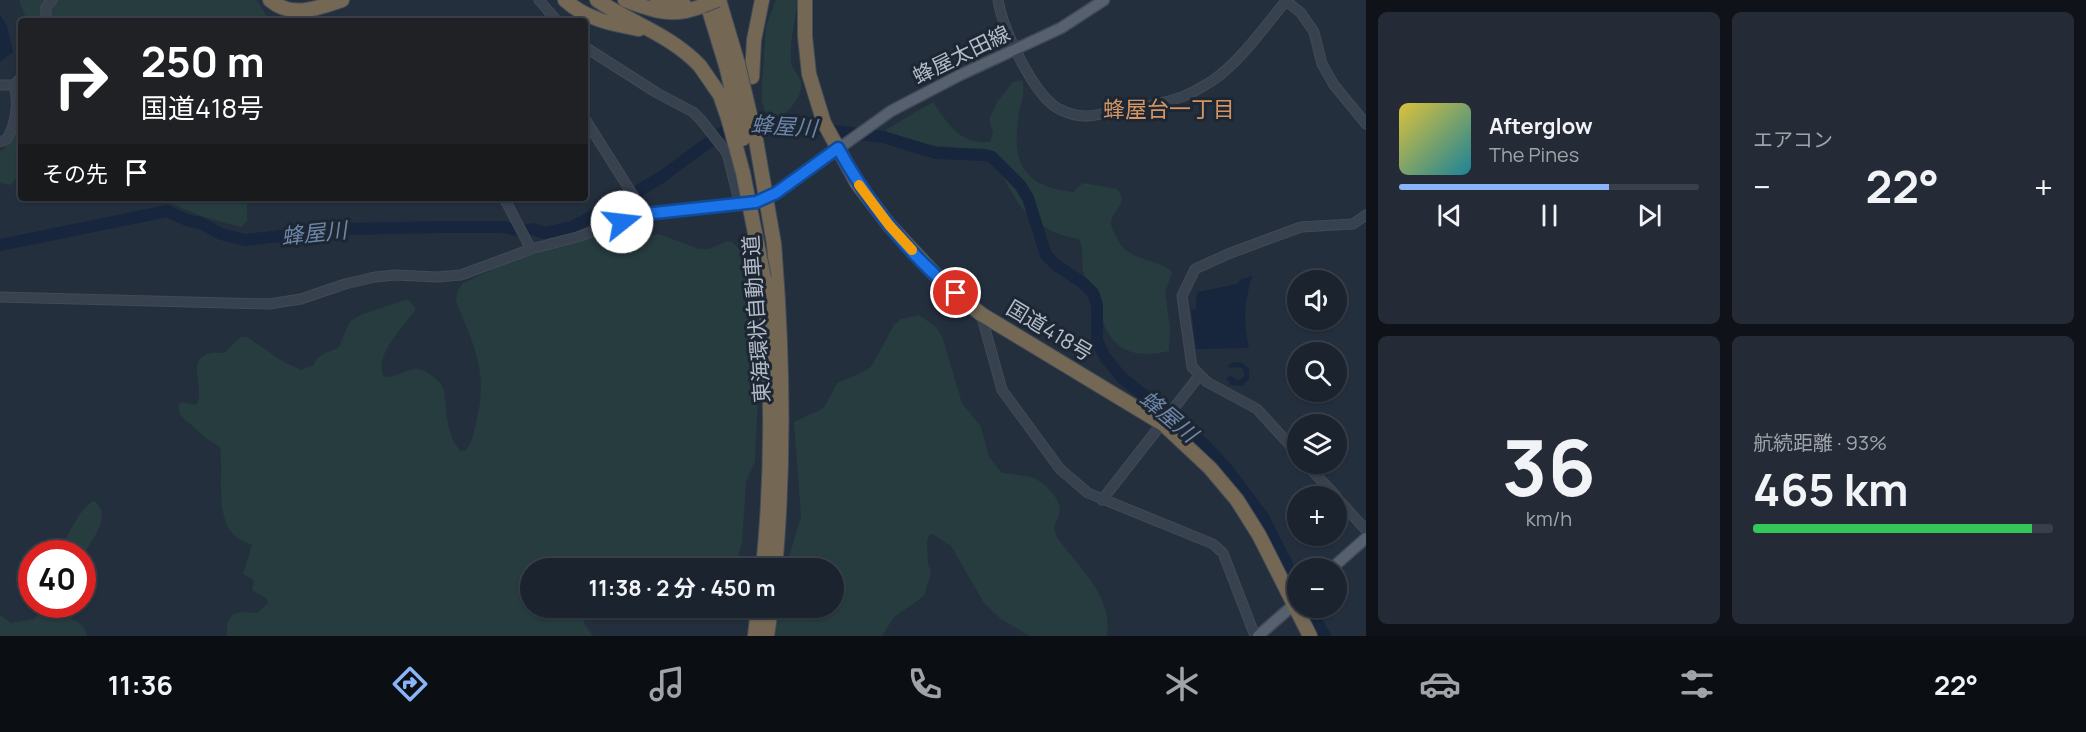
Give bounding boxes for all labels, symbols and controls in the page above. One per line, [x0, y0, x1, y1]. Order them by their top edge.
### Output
street label: 蜂屋太田線 [908, 18, 1014, 90]
text: 250 m [141, 32, 264, 90]
icon: right [42, 42, 120, 120]
text: 国道418号 [141, 89, 264, 126]
district label: 蜂屋台一丁目 [1103, 94, 1235, 124]
water label: 蜂屋川 [750, 109, 820, 143]
text: Afterglow [1489, 111, 1593, 141]
text: エアコン [1753, 126, 1833, 153]
text: The Pines [1489, 141, 1579, 168]
text: 22° [1865, 155, 1939, 217]
icon: arrive [120, 156, 153, 189]
text: その先 [42, 159, 108, 189]
text: − [1753, 164, 1771, 209]
text: + [2034, 164, 2053, 209]
position arrow [590, 190, 654, 254]
icon: previous [1433, 199, 1466, 232]
icon: pause [1533, 199, 1566, 232]
icon: next [1633, 199, 1666, 232]
water label: 蜂屋川 [280, 214, 350, 251]
street label: 東海環状自動車道 [736, 234, 776, 404]
pin [930, 267, 981, 318]
map controls [1287, 270, 1347, 618]
button: sound [1287, 270, 1347, 330]
icon: arrive [939, 276, 972, 309]
street label: 国道418号 [1002, 293, 1098, 367]
button: search [1287, 342, 1347, 402]
water label: 蜂屋川 [1134, 383, 1205, 450]
text: 36 [1502, 413, 1596, 519]
button: layers [1287, 414, 1347, 474]
text: 航続距離 · 93% [1753, 429, 1887, 456]
text: 465 km [1753, 458, 1908, 520]
button: + [1287, 486, 1347, 546]
text: km/h [1526, 505, 1572, 532]
speed limit sign: 40 [18, 540, 96, 618]
button: − [1287, 558, 1347, 618]
text: 11:38 · 2 分 · 450 m [589, 573, 775, 603]
icon: directions [389, 663, 431, 705]
icon: music [646, 663, 688, 705]
icon: phone [904, 663, 946, 705]
icon: climate [1161, 663, 1203, 705]
icon: car [1419, 663, 1461, 705]
icon: filters [1676, 663, 1718, 705]
text: 11:36 [108, 666, 173, 703]
text: 22° [1934, 666, 1978, 703]

